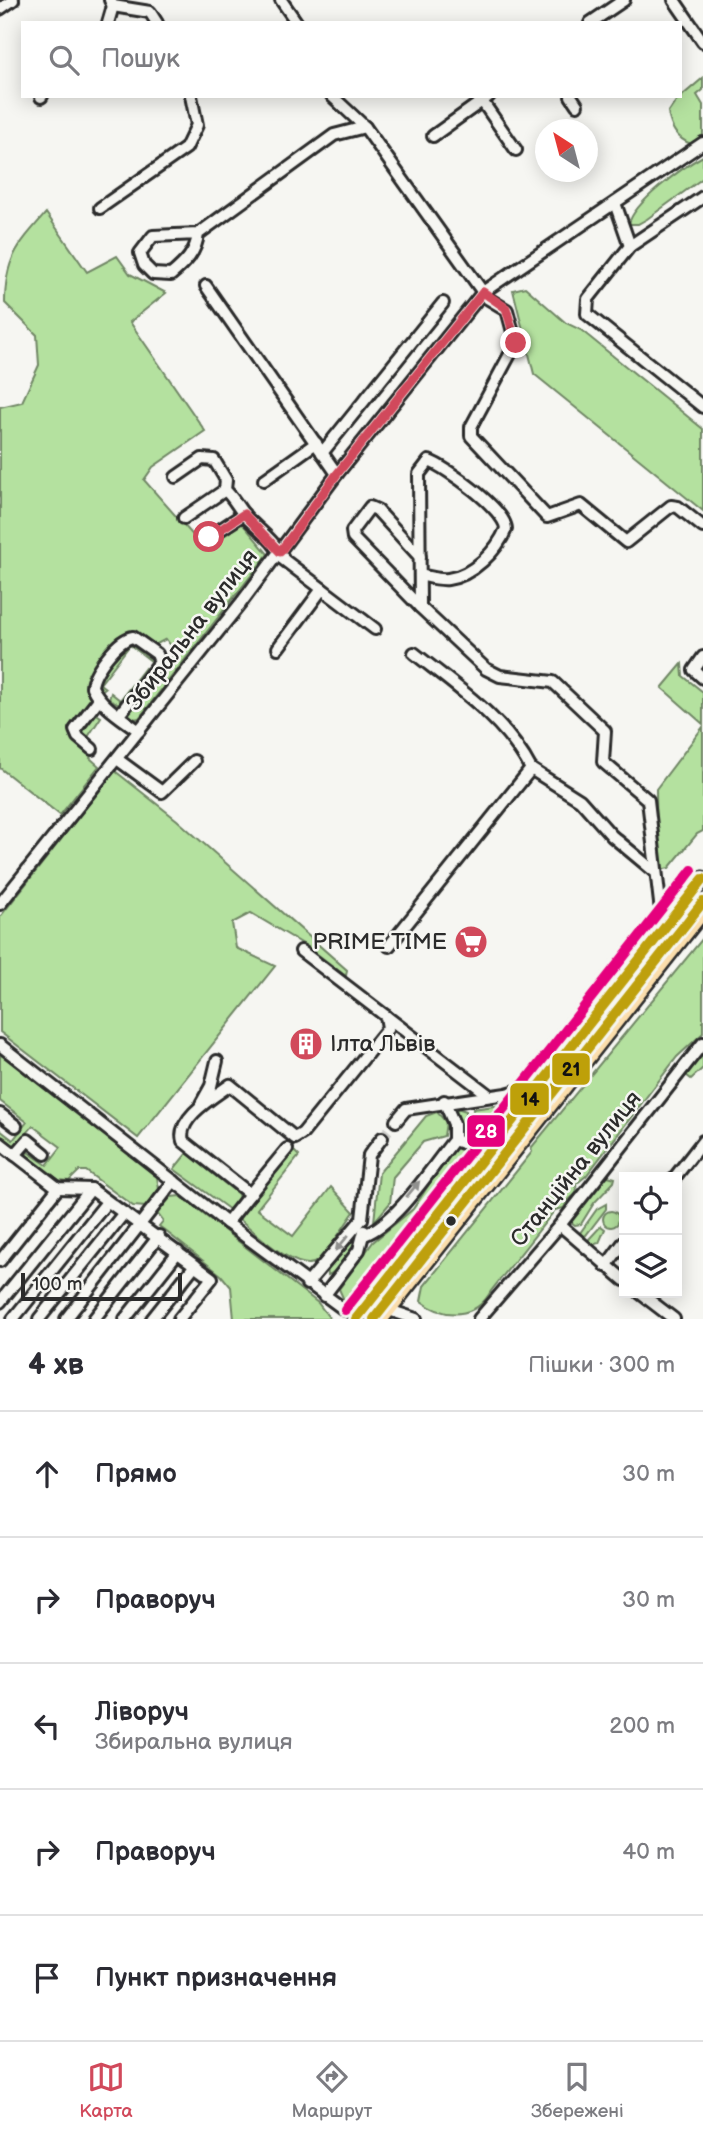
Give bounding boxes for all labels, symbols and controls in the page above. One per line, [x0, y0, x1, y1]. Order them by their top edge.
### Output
search box [21, 21, 682, 98]
icon: search [45, 41, 83, 79]
text: Пошук [101, 44, 180, 75]
north arrow [535, 119, 598, 182]
route end [500, 327, 531, 358]
route start [193, 521, 224, 552]
street label: Збиральна вулиця [120, 544, 264, 716]
supermarket icon: PRIME TIME [452, 923, 490, 961]
place label: PRIME TIME [313, 928, 447, 956]
building icon: Ілта Львів [287, 1025, 325, 1063]
place label: Ілта Львів [330, 1030, 435, 1058]
line badge: 21 [551, 1052, 591, 1086]
text: 21 [562, 1059, 580, 1082]
line badge: 14 [509, 1082, 550, 1116]
street label: Станційна вулиця [505, 1085, 647, 1253]
text: 14 [520, 1089, 540, 1112]
line badge: 28 [466, 1114, 506, 1148]
text: 28 [475, 1121, 497, 1144]
map controls [619, 1172, 682, 1298]
button: locate [619, 1172, 682, 1235]
one-way arrow [406, 1181, 421, 1199]
unlabelled marker [444, 1214, 458, 1228]
one-way arrow [334, 1234, 350, 1252]
button: layers [619, 1235, 682, 1298]
scale bar [21, 1270, 182, 1302]
text: 100 m [32, 1273, 83, 1296]
text: 4 хв [28, 1347, 84, 1383]
text: Пішки · 300 m [528, 1351, 675, 1379]
icon: ahead [28, 1455, 66, 1493]
text: Прямо [95, 1459, 177, 1490]
text: 30 m [622, 1460, 675, 1488]
icon: right [28, 1581, 66, 1619]
text: Праворуч [95, 1585, 216, 1616]
text: 30 m [622, 1586, 675, 1614]
text: Ліворуч [95, 1697, 189, 1728]
icon: left [28, 1707, 66, 1745]
text: 200 m [609, 1712, 675, 1740]
text: Збиральна вулиця [95, 1728, 293, 1756]
icon: right [28, 1833, 66, 1871]
text: Праворуч [95, 1837, 216, 1868]
text: 40 m [622, 1838, 675, 1866]
icon: arrive [28, 1959, 66, 1997]
text: Пункт призначення [95, 1963, 337, 1994]
tab: Карта [79, 2058, 133, 2123]
tab: Маршрут [292, 2058, 372, 2123]
tab: Збережені [531, 2058, 624, 2123]

